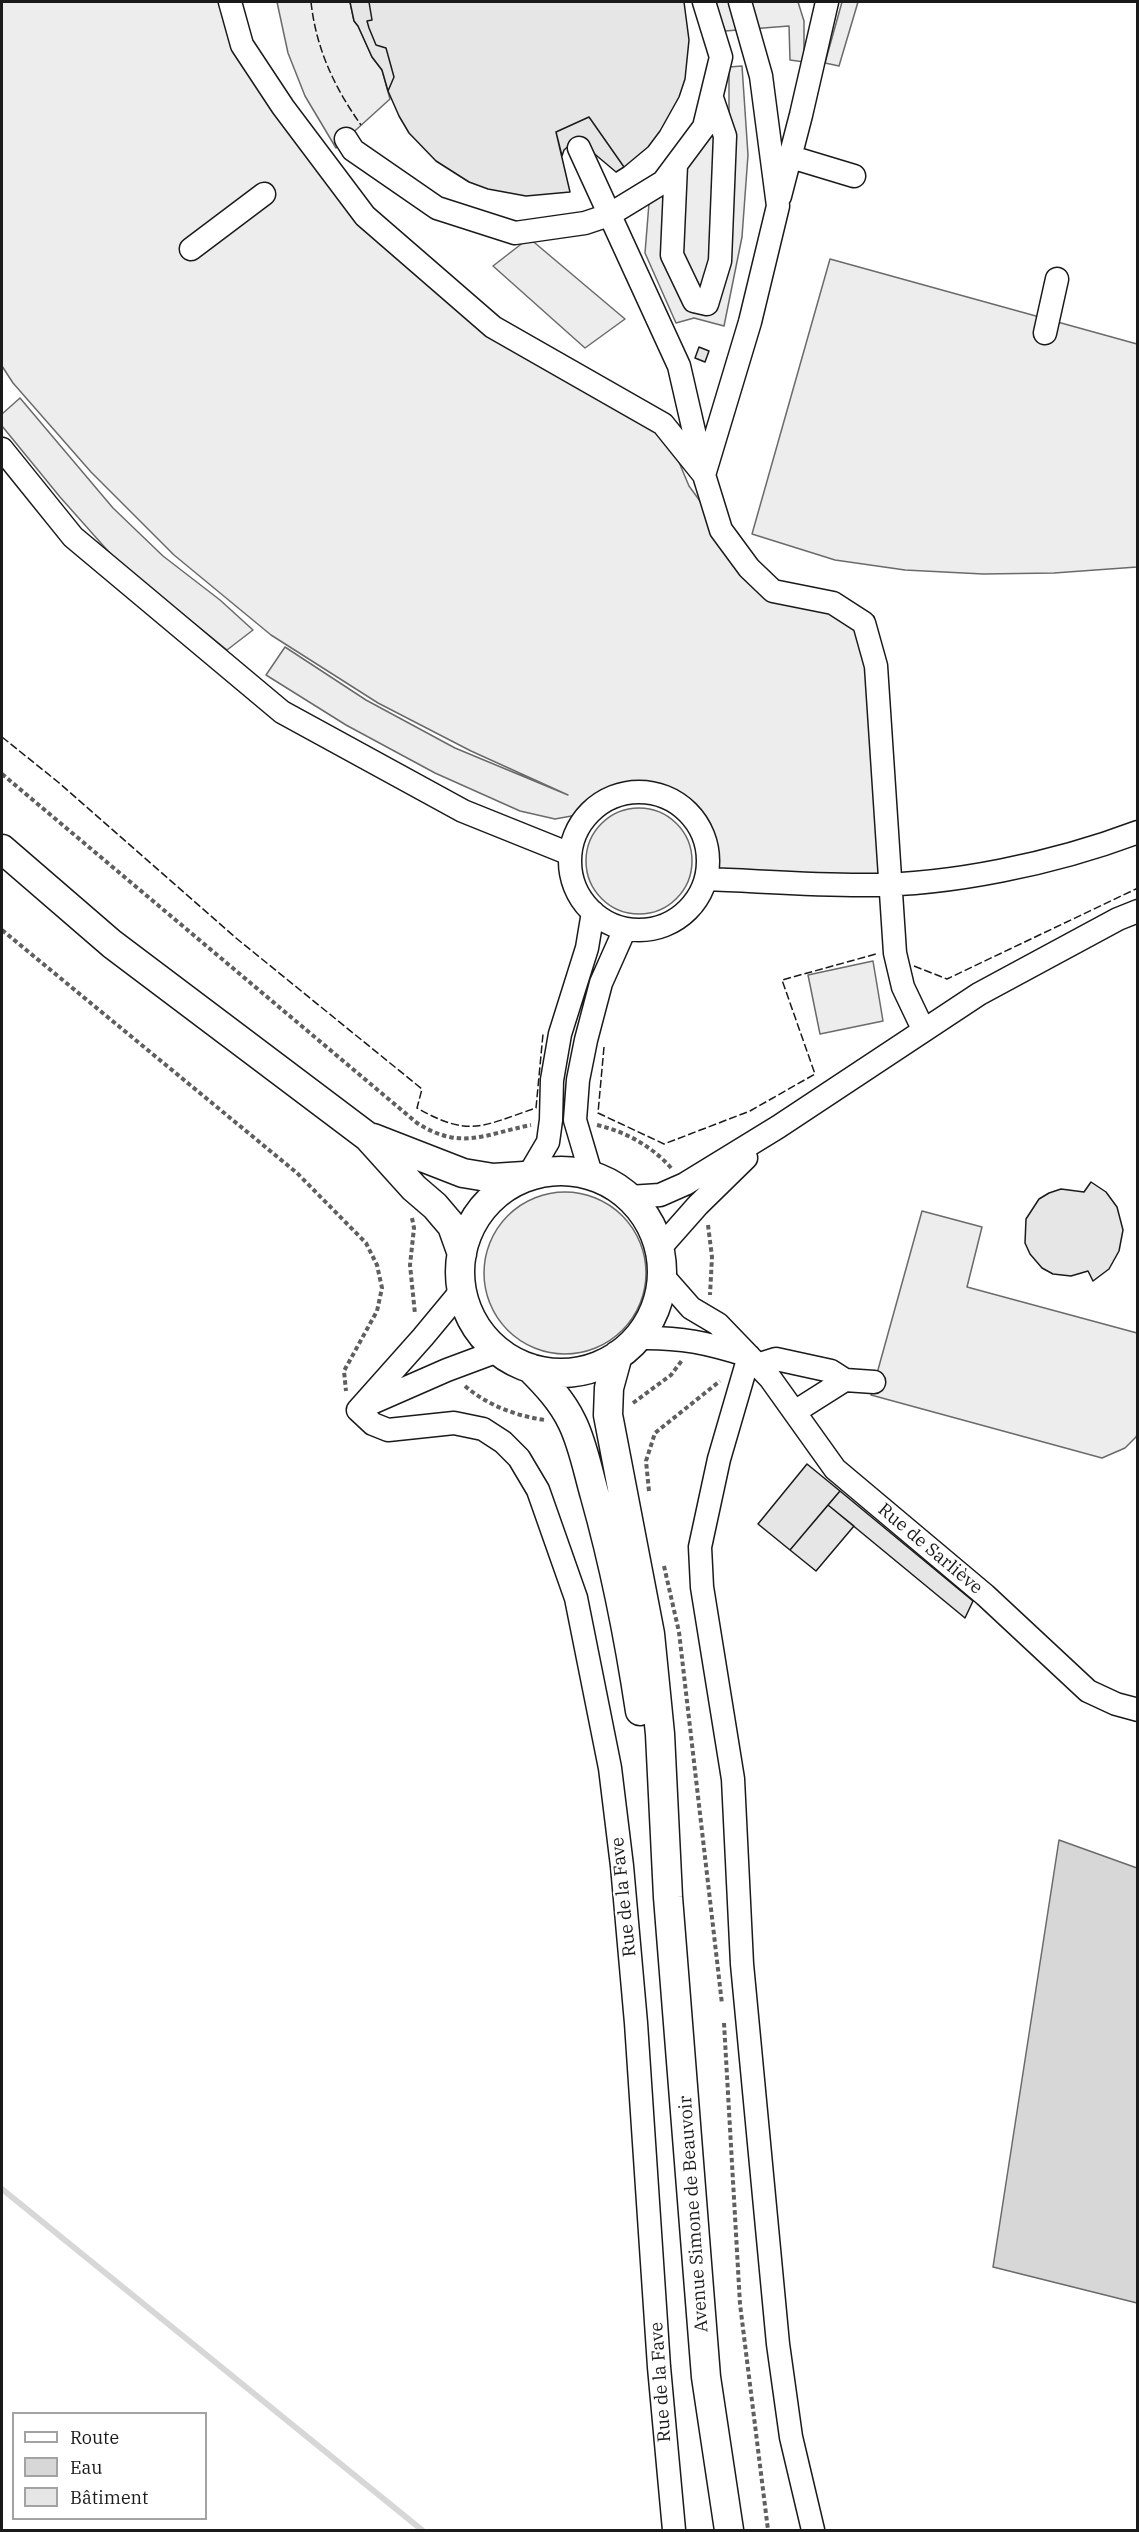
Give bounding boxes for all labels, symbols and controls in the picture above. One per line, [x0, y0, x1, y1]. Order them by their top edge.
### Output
street label: Rue de Sarliève [873, 1499, 987, 1599]
street label: Rue de la Fave [607, 1836, 641, 1958]
street label: Avenue Simone de Beauvoir [675, 2095, 713, 2333]
street label: Rue de la Fave [646, 2321, 676, 2443]
legend [12, 2412, 207, 2520]
text: Route [70, 2426, 119, 2449]
text: Eau [70, 2456, 102, 2479]
text: Bâtiment [70, 2486, 148, 2509]

